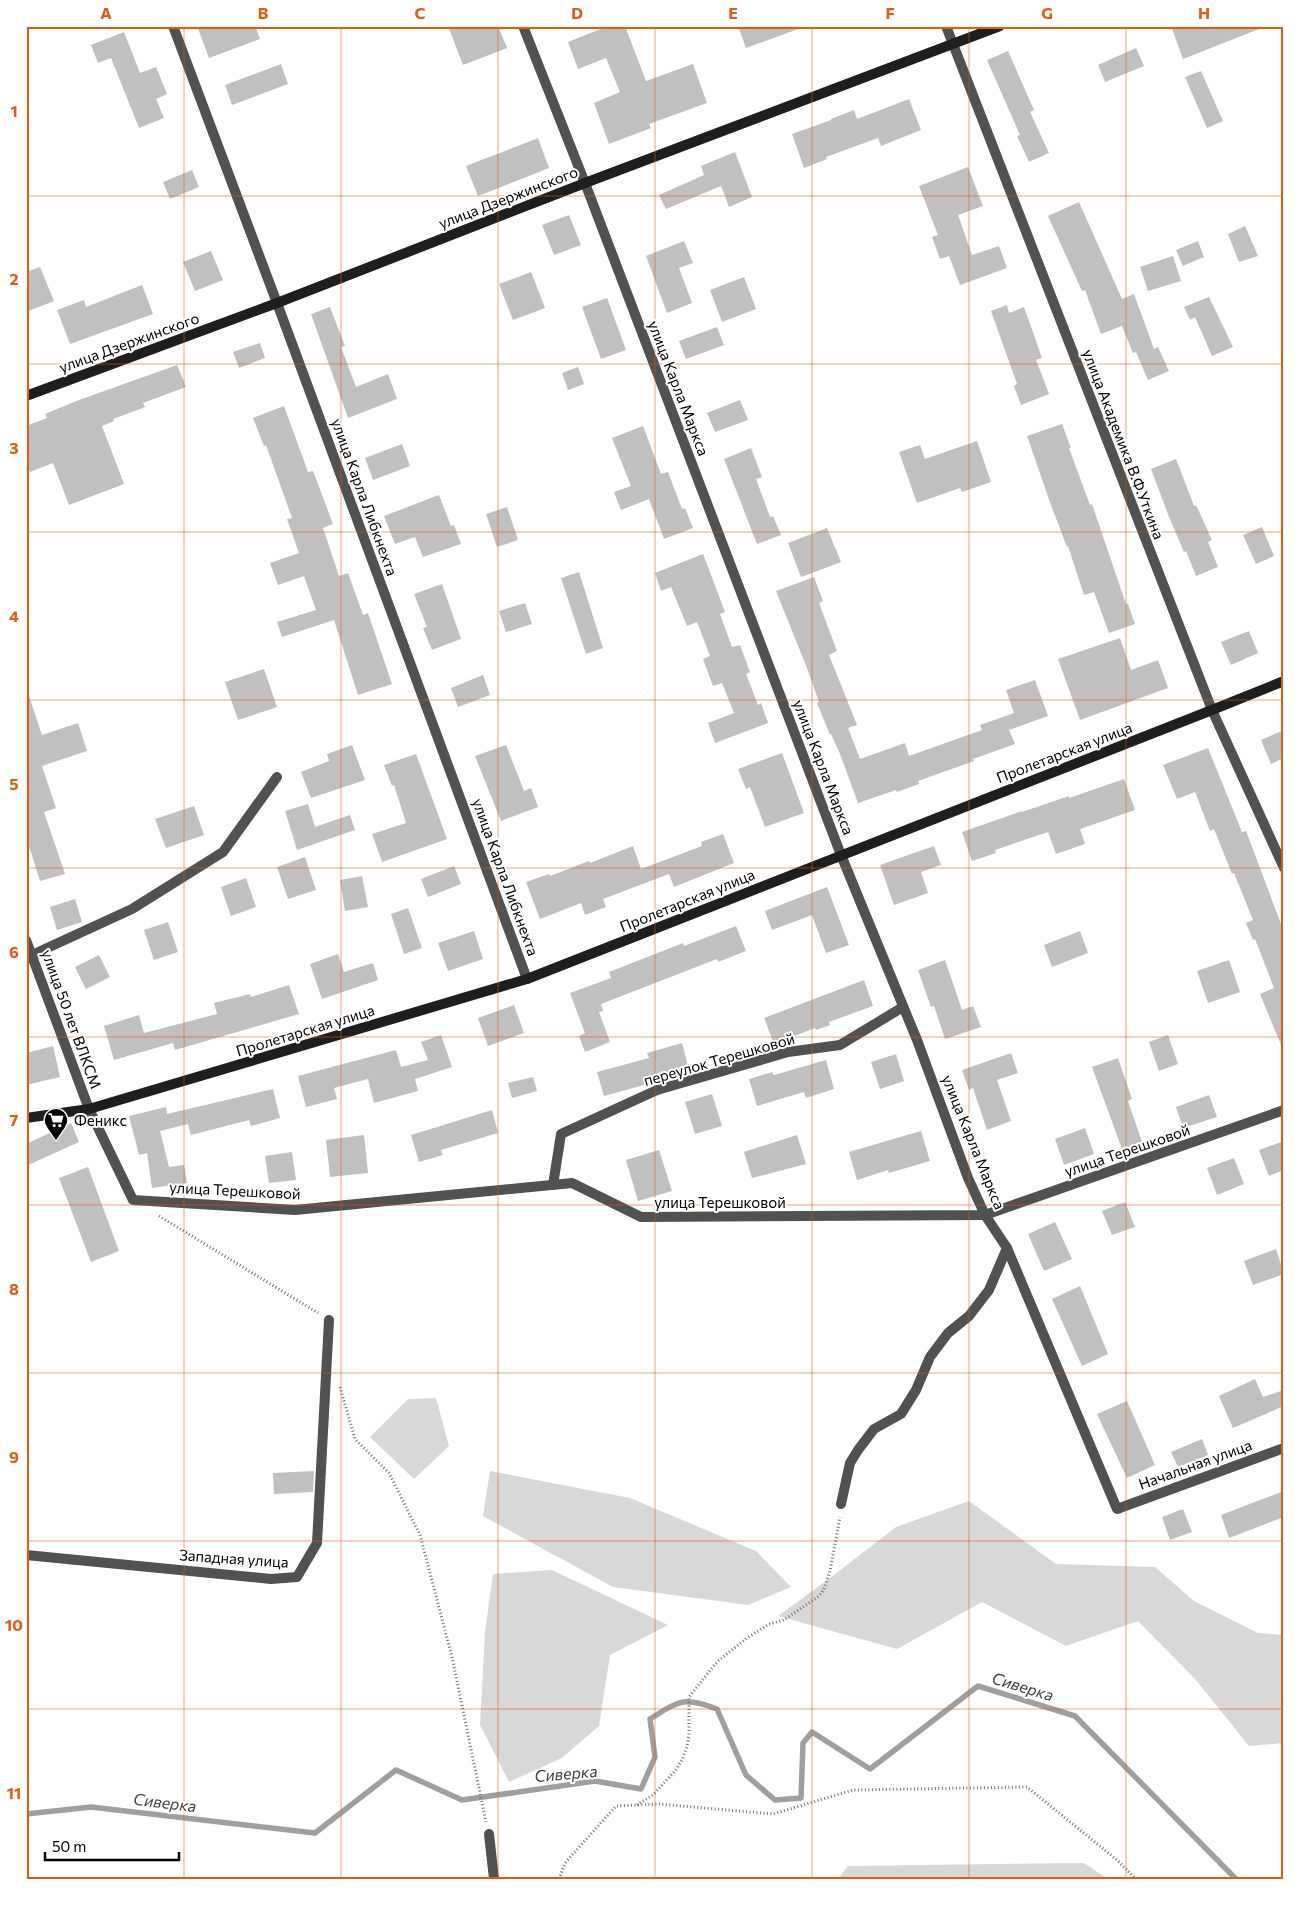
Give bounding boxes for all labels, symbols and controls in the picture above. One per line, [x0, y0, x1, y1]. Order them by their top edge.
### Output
text: A [100, 3, 112, 22]
text: B [258, 3, 269, 22]
text: C [415, 3, 426, 22]
text: D [571, 3, 583, 22]
text: E [728, 3, 738, 22]
text: F [885, 3, 895, 22]
text: G [1041, 3, 1053, 22]
text: H [1198, 3, 1210, 22]
text: 1 [10, 101, 18, 120]
street label: улица Дзержинского [436, 162, 580, 232]
text: 2 [9, 269, 19, 288]
street label: улица Дзержинского [56, 308, 202, 376]
street label: улица Карла Маркса [645, 318, 713, 458]
street label: улица Академика В.Ф.Уткина [1079, 346, 1169, 542]
street label: улица Карла Либкнехта [328, 416, 402, 578]
text: 3 [9, 438, 19, 457]
text: 4 [9, 606, 19, 625]
street label: улица Карла Маркса [790, 697, 858, 837]
street label: Пролетарская улица [994, 718, 1134, 786]
text: 5 [9, 774, 19, 793]
street label: улица Карла Либкнехта [469, 796, 543, 958]
street label: Пролетарская улица [617, 865, 757, 935]
text: 6 [9, 942, 19, 961]
street label: улица 50 лет ВЛКСМ [38, 947, 106, 1091]
street label: Пролетарская улица [234, 1000, 376, 1060]
street label: переулок Терешковой [641, 1029, 797, 1089]
street label: улица Карла Маркса [939, 1072, 1009, 1212]
supermarket icon: Феникс [43, 1107, 69, 1141]
text: 7 [10, 1110, 19, 1129]
place label: Феникс [74, 1111, 127, 1129]
street label: улица Терешковой [1062, 1120, 1192, 1180]
street label: улица Терешковой [169, 1178, 301, 1202]
street label: улица Терешковой [654, 1193, 786, 1211]
text: 8 [9, 1279, 19, 1298]
street label: Начальная улица [1136, 1435, 1254, 1493]
text: 9 [9, 1447, 19, 1466]
street label: Западная улица [179, 1545, 289, 1571]
text: 10 [5, 1615, 23, 1634]
water label: Сиверка [990, 1668, 1056, 1704]
water label: Сиверка [534, 1761, 598, 1785]
text: 11 [7, 1783, 21, 1802]
water label: Сиверка [132, 1789, 198, 1815]
scale bar [45, 1830, 179, 1862]
text: 50 m [52, 1837, 86, 1855]

